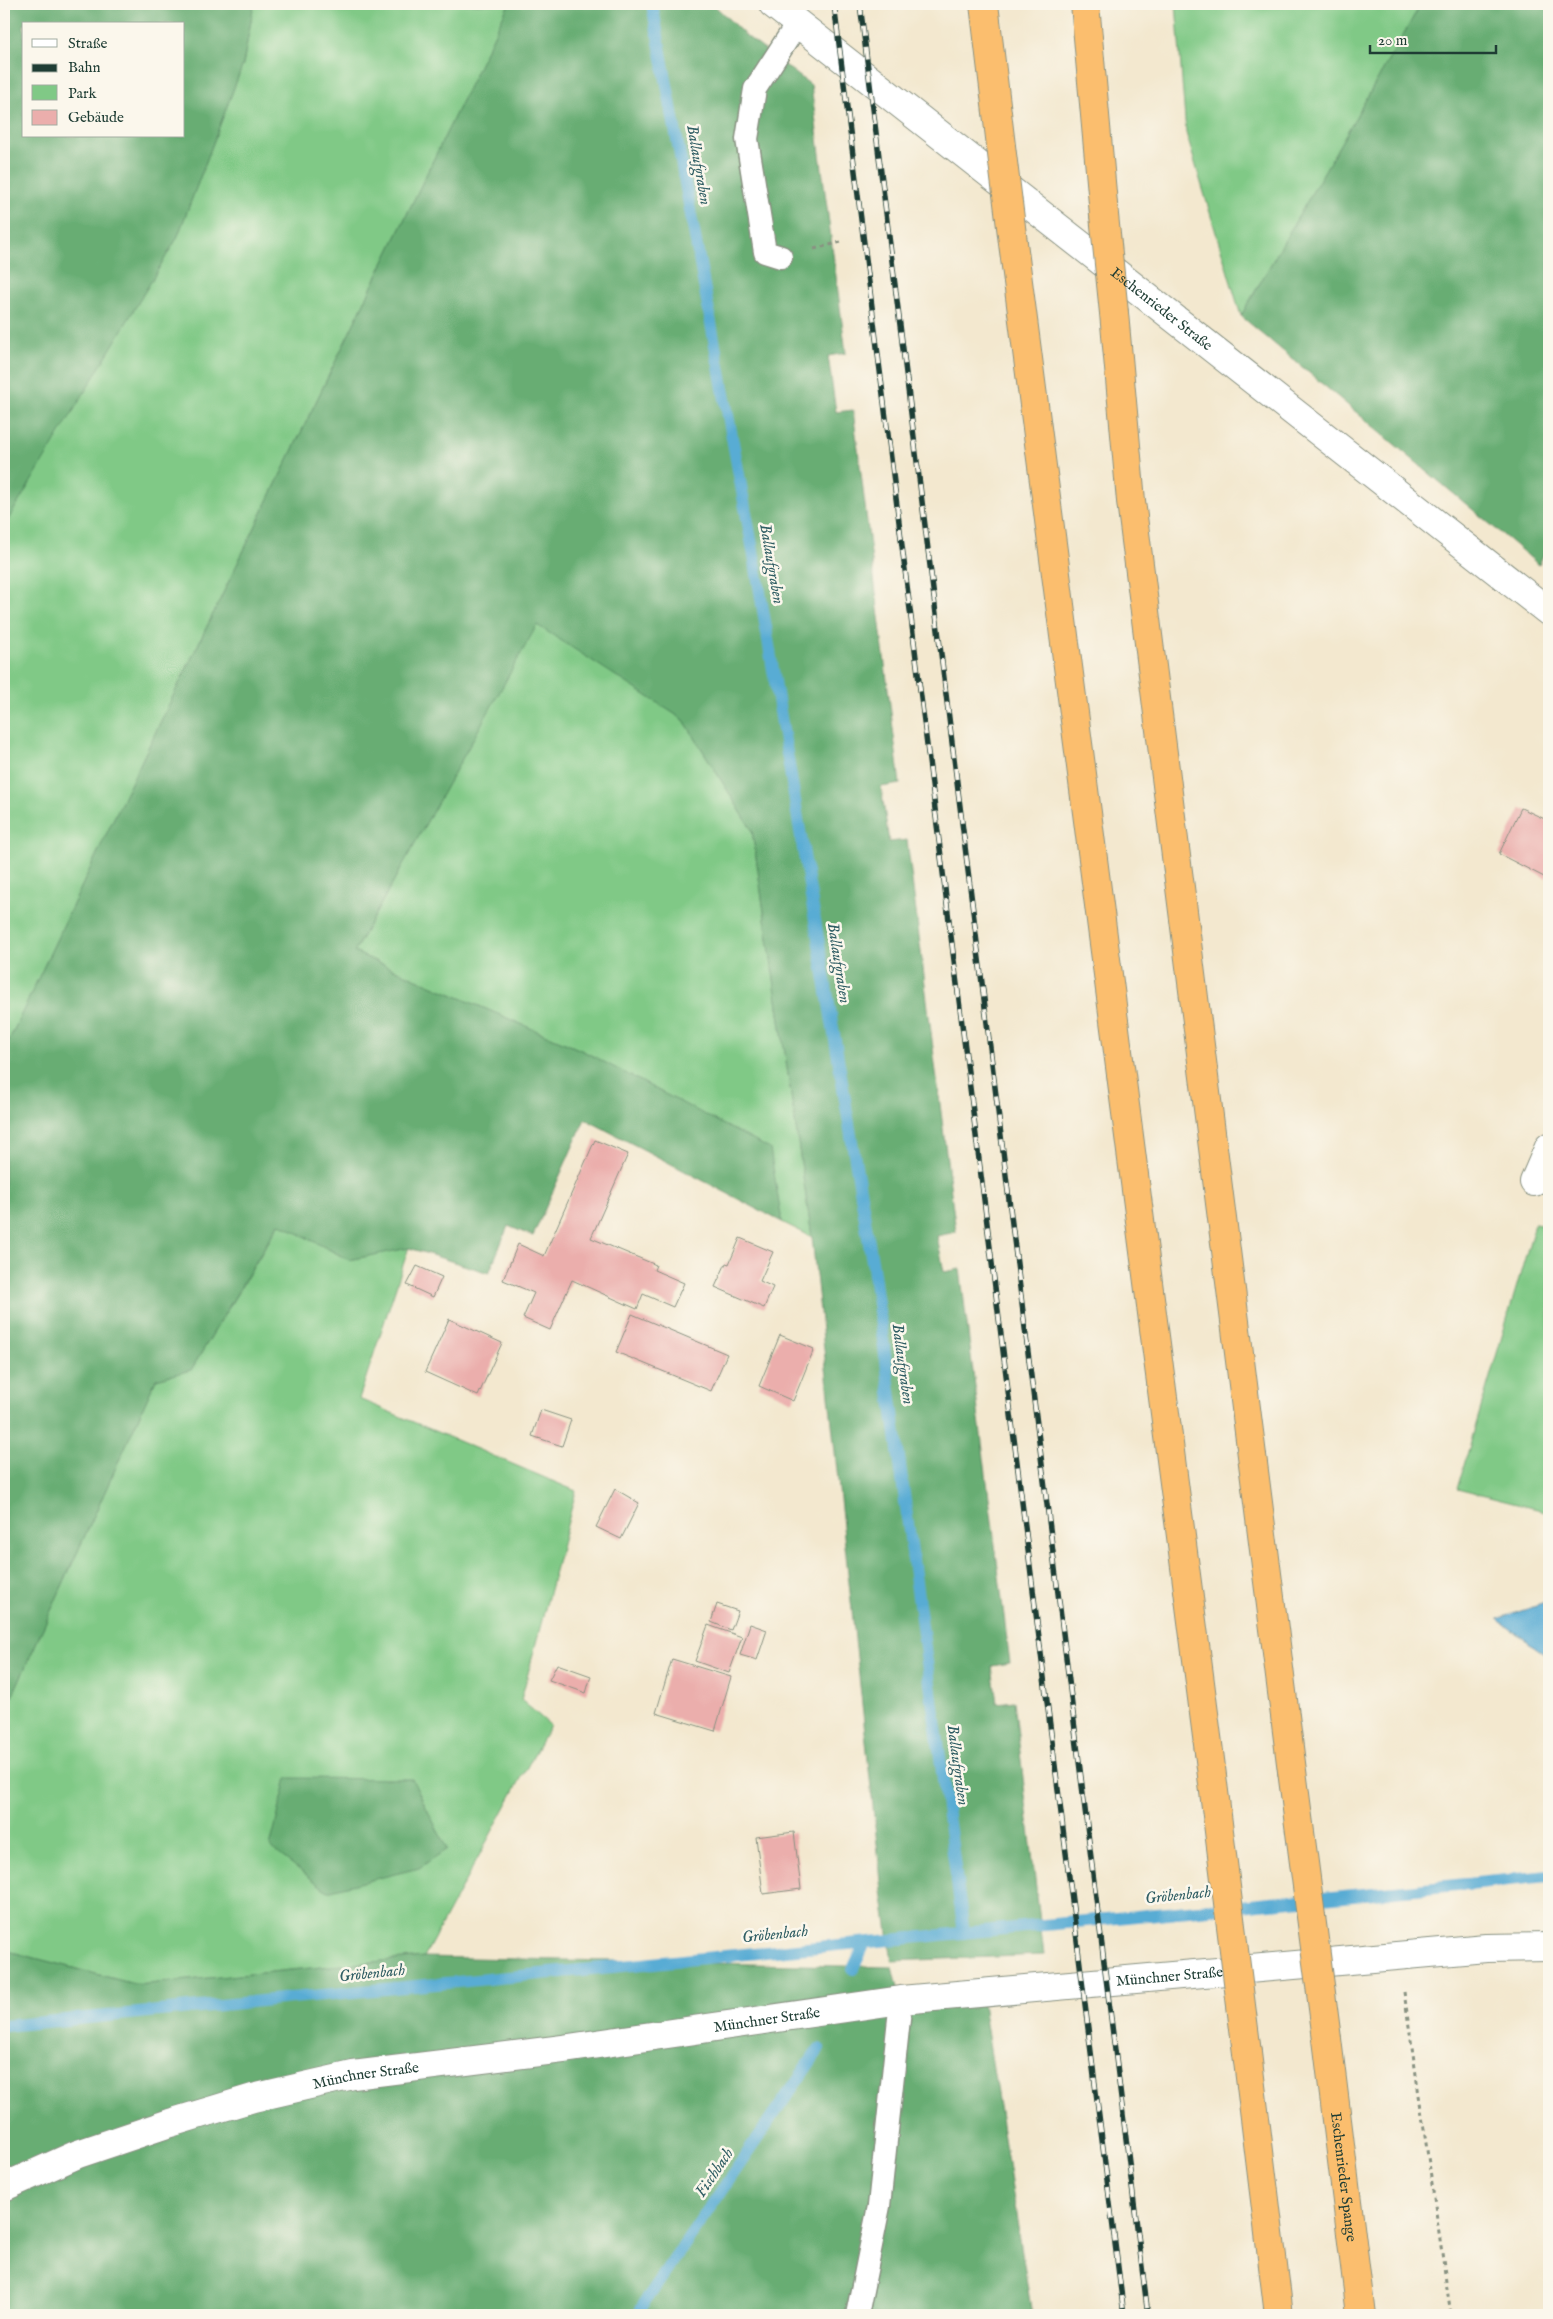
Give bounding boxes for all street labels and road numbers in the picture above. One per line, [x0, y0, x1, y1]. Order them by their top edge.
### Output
street label: Eschenrieder Straße [1107, 263, 1217, 355]
street label: Münchner Straße [1115, 1962, 1224, 1990]
street label: Münchner Straße [712, 2002, 821, 2037]
street label: Münchner Straße [311, 2057, 420, 2093]
street label: Eschenrieder Spange [1327, 2111, 1361, 2243]

